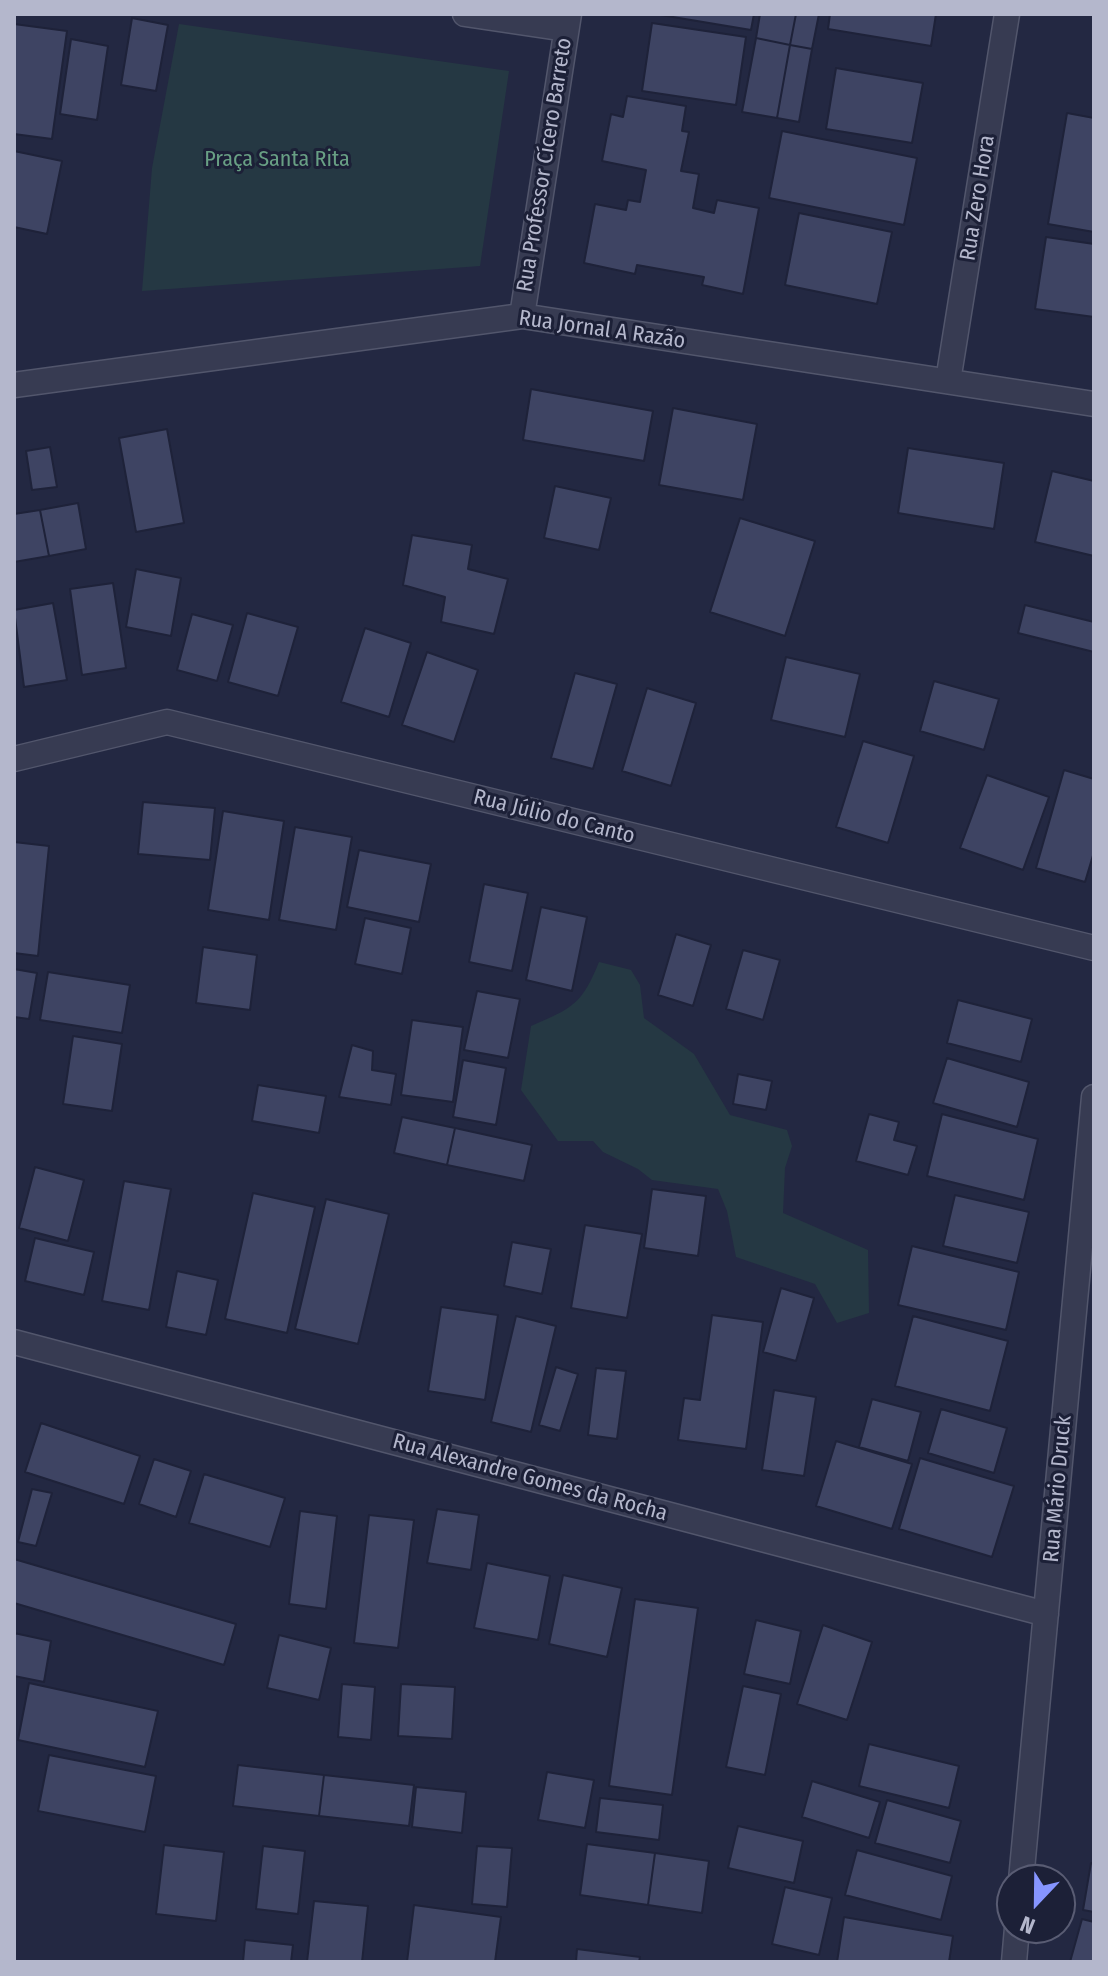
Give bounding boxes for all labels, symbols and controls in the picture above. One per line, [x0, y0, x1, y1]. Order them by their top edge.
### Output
street label: Rua Professor Cícero Barreto [512, 36, 578, 294]
street label: Rua Zero Hora [955, 133, 1001, 263]
park label: Praça Santa Rita [204, 147, 350, 173]
street label: Rua Jornal A Razão [517, 305, 687, 355]
street label: Rua Júlio do Canto [471, 784, 637, 850]
street label: Rua Mário Druck [1038, 1414, 1078, 1564]
street label: Rua Alexandre Gomes da Rocha [390, 1429, 670, 1527]
north arrow [996, 1864, 1076, 1944]
text: N [1016, 1910, 1039, 1940]

